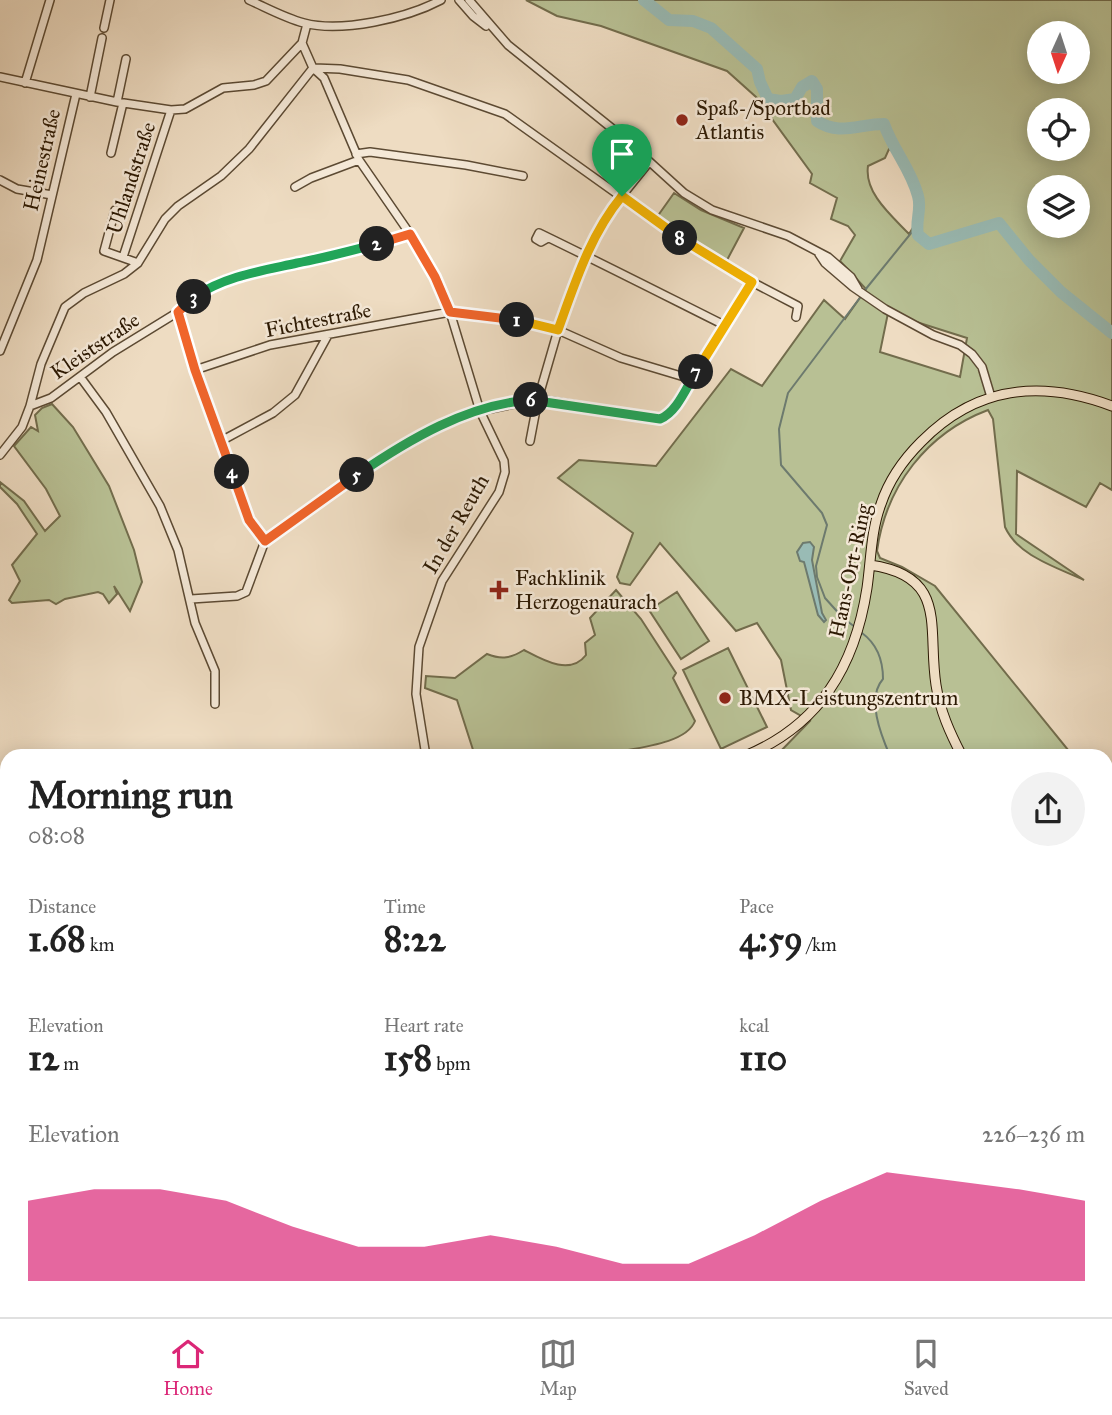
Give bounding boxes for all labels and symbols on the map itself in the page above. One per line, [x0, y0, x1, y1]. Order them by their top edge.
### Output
north arrow [1027, 21, 1090, 84]
place label: Spaß-/Sportbad Atlantis [695, 95, 831, 145]
street label: Heinestraße [18, 106, 66, 214]
marker: Spaß-/Sportbad Atlantis [674, 112, 690, 128]
street label: Uhlandstraße [101, 119, 161, 237]
pin [592, 124, 652, 196]
pin: 8 [662, 220, 698, 256]
pin: 2 [360, 226, 394, 262]
pin: 3 [176, 280, 212, 314]
street label: Fichtestraße [263, 297, 373, 343]
pin: 1 [500, 302, 534, 338]
street label: Kleiststraße [46, 307, 145, 385]
pin: 7 [678, 354, 714, 390]
pin: 6 [514, 382, 548, 418]
pin: 4 [215, 454, 250, 490]
pin: 5 [340, 458, 374, 492]
street label: In der Reuth [417, 469, 495, 578]
street label: Hans-Ort-Ring [823, 501, 877, 640]
place label: Fachklinik Herzogenaurach [515, 565, 658, 615]
marker: Fachklinik Herzogenaurach [489, 580, 509, 600]
place label: BMX-Leistungszentrum [739, 685, 959, 711]
marker: BMX-Leistungszentrum [717, 690, 733, 706]

